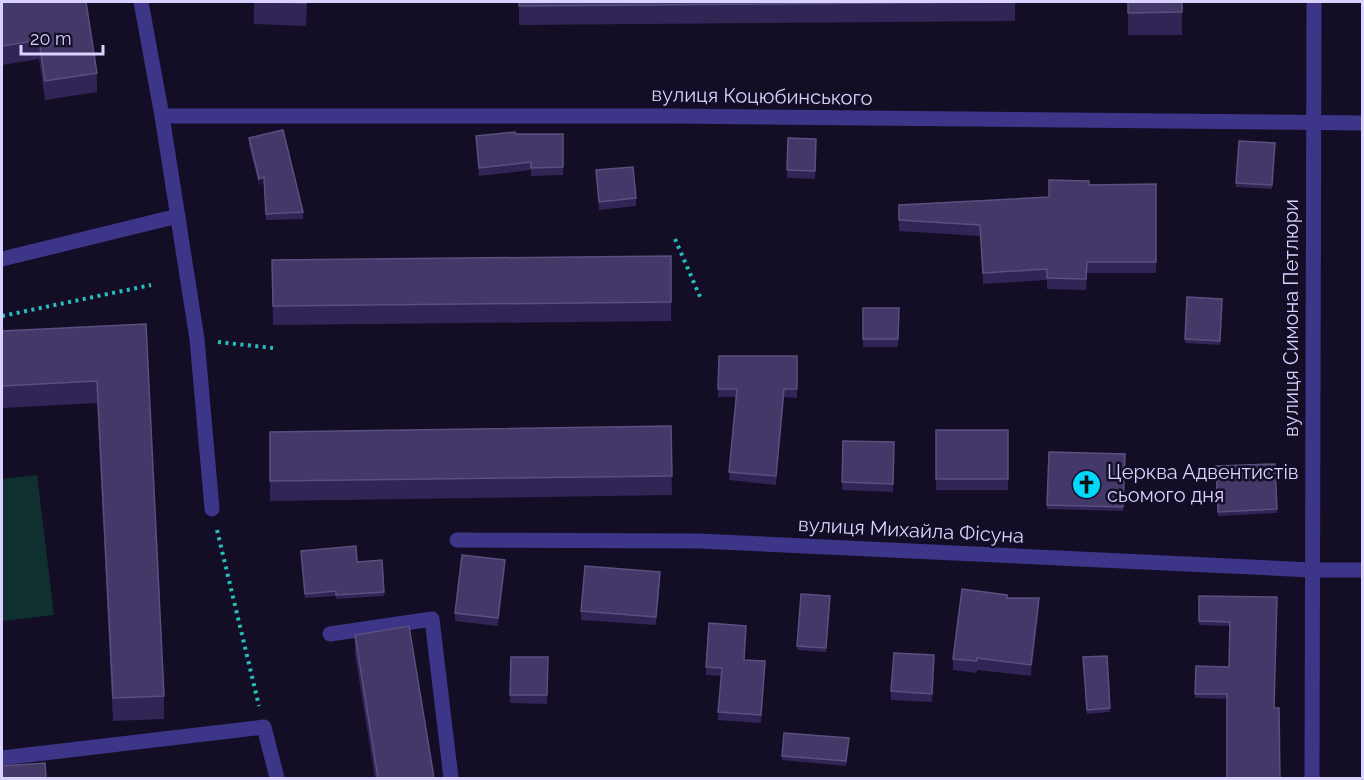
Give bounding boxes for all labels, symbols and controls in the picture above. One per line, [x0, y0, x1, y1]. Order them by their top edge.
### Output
scale bar [21, 18, 104, 56]
text: 20 m [30, 28, 72, 49]
street label: вулиця Коцюбинського [651, 82, 873, 110]
street label: вулиця Симона Петлюри [1279, 199, 1303, 437]
place label: Церква Адвентистів сьомого дня [1107, 460, 1298, 507]
church icon: Церква Адвентистів сьомого дня [1070, 468, 1102, 500]
street label: вулиця Михайла Фісуна [797, 512, 1025, 548]

